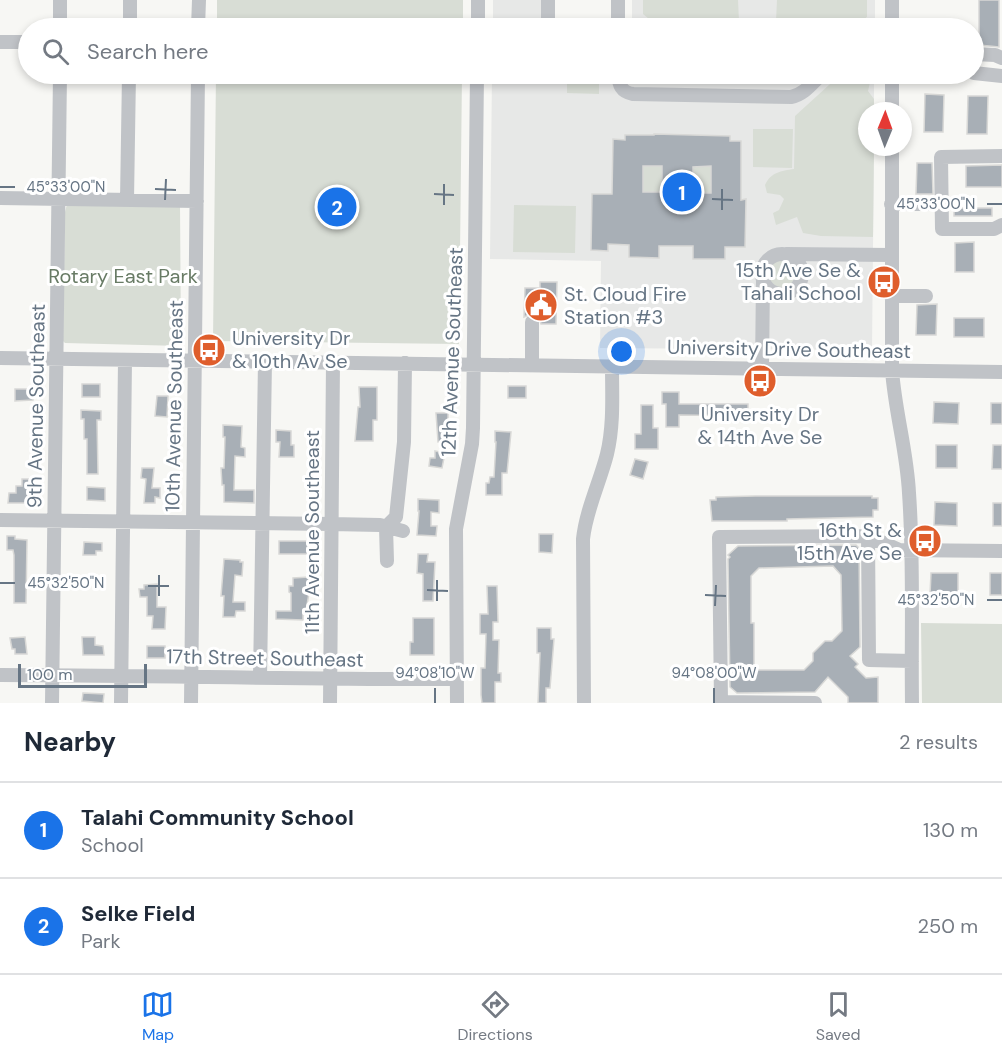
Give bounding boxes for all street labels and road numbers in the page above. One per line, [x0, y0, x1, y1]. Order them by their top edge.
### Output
street label: 12th Avenue Southeast [435, 247, 469, 457]
street label: 10th Avenue Southeast [159, 300, 189, 512]
street label: 9th Avenue Southeast [21, 303, 51, 508]
street label: University Drive Southeast [667, 334, 911, 364]
street label: 11th Avenue Southeast [299, 430, 325, 634]
street label: 17th Street Southeast [166, 643, 364, 673]

